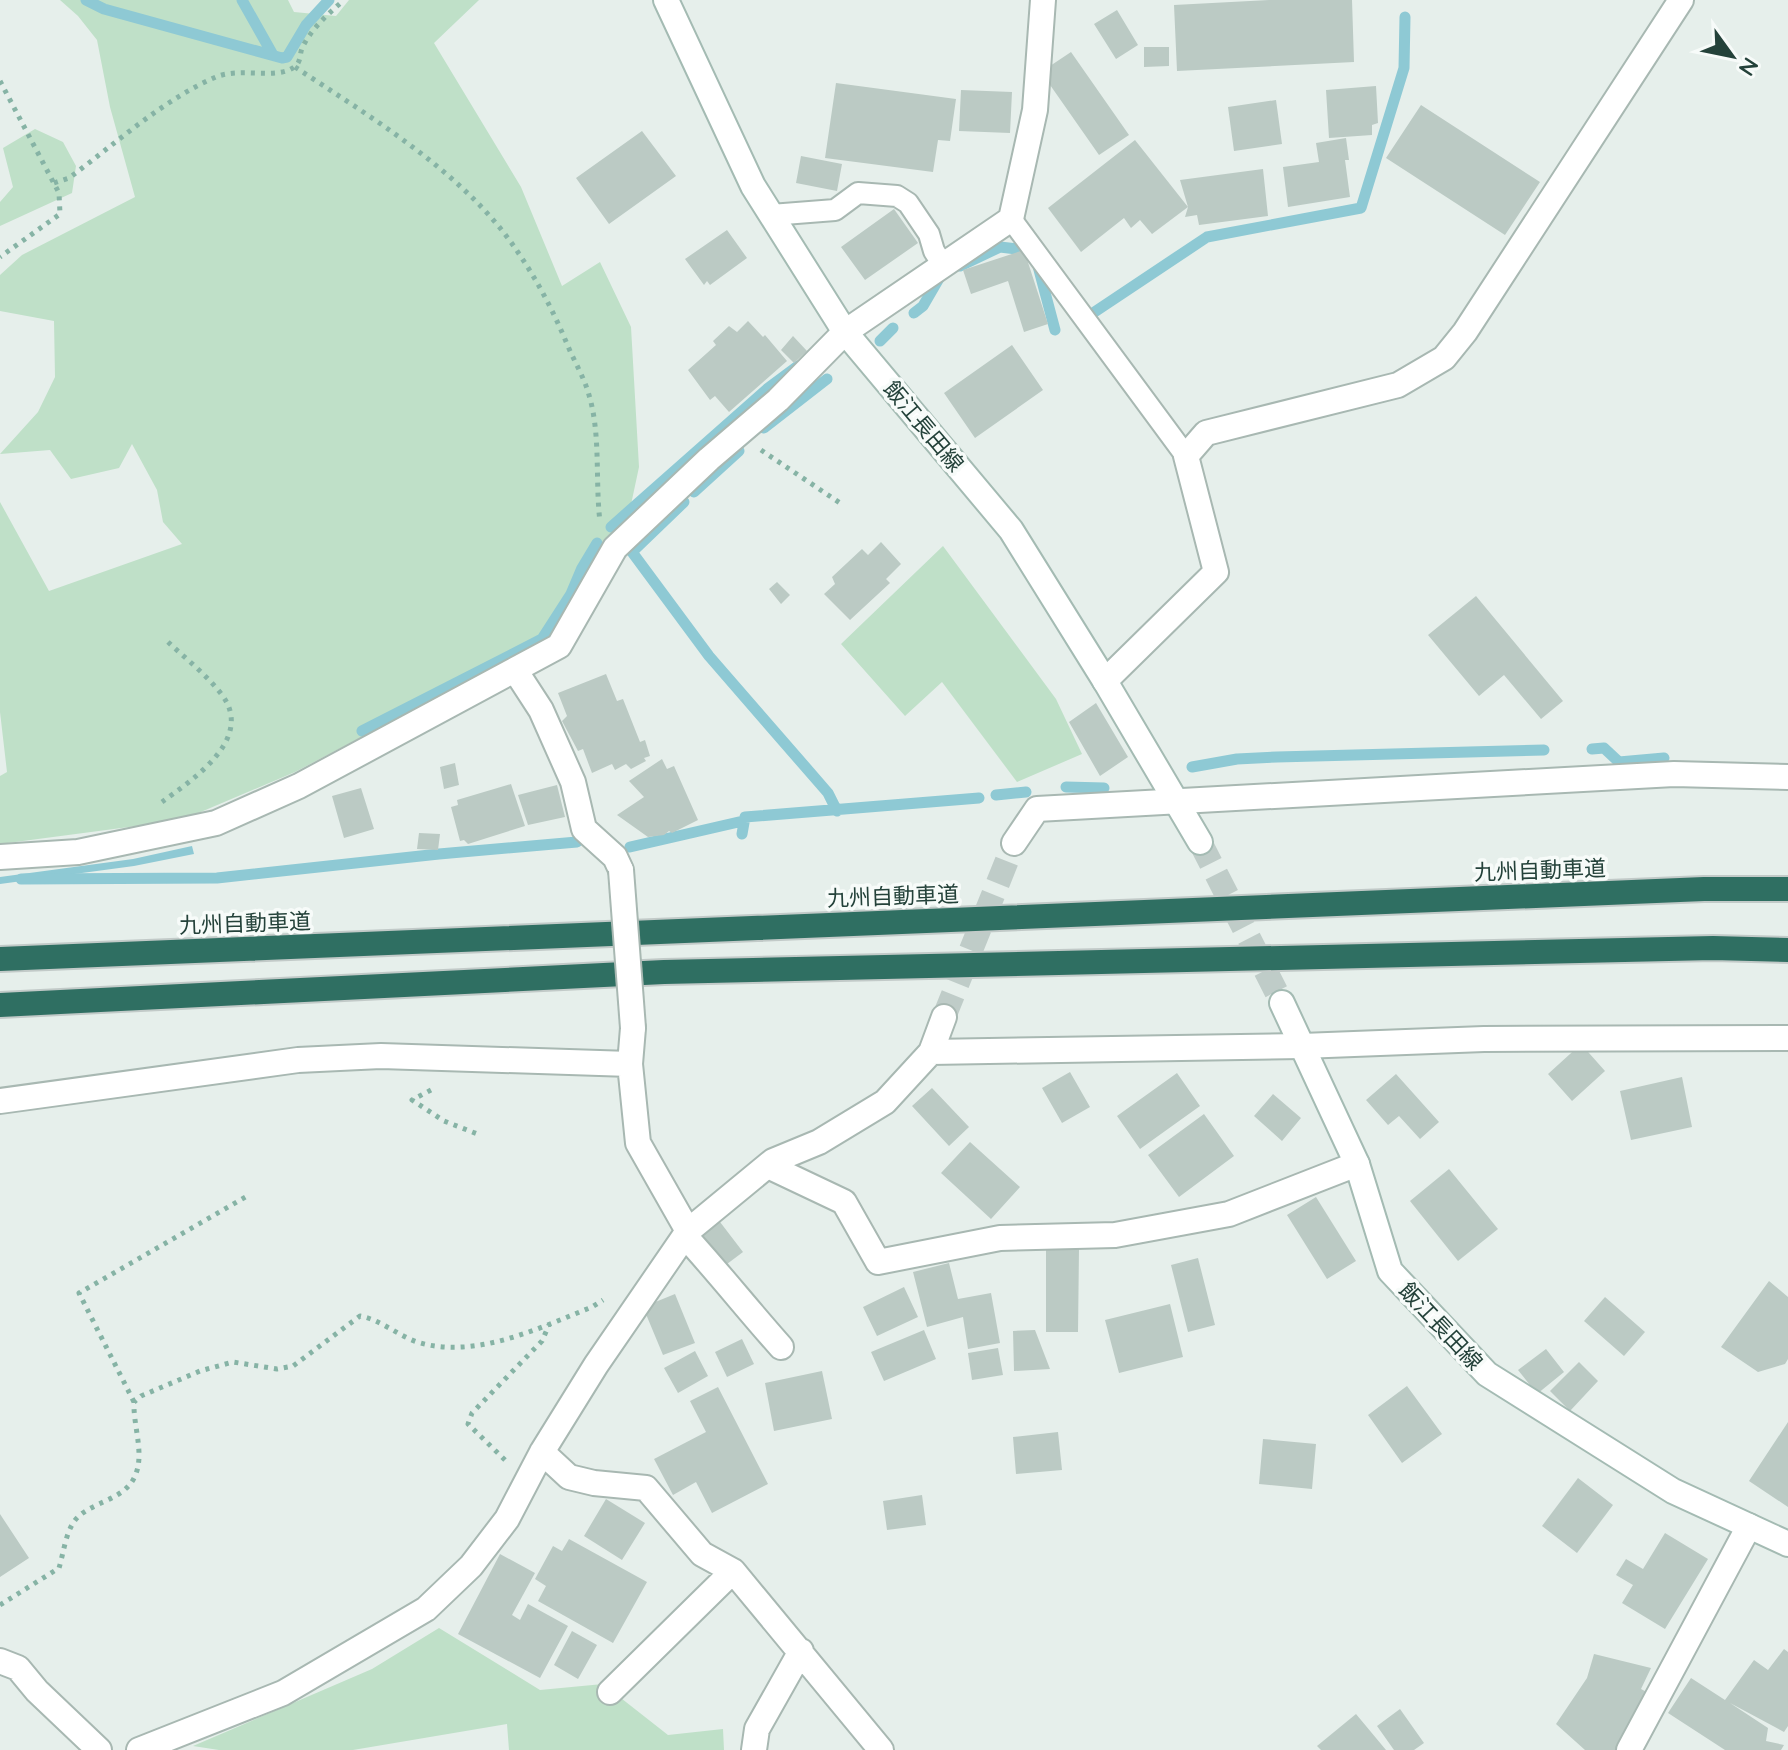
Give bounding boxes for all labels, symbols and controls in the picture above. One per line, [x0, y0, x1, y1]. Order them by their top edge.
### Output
north arrow [1692, 16, 1772, 96]
text: N [1733, 52, 1765, 81]
street label: 飯江長田線 [878, 375, 970, 477]
street label: 九州自動車道 [1474, 854, 1606, 886]
street label: 九州自動車道 [827, 880, 959, 912]
street label: 九州自動車道 [179, 907, 311, 939]
street label: 飯江長田線 [1393, 1276, 1489, 1376]

